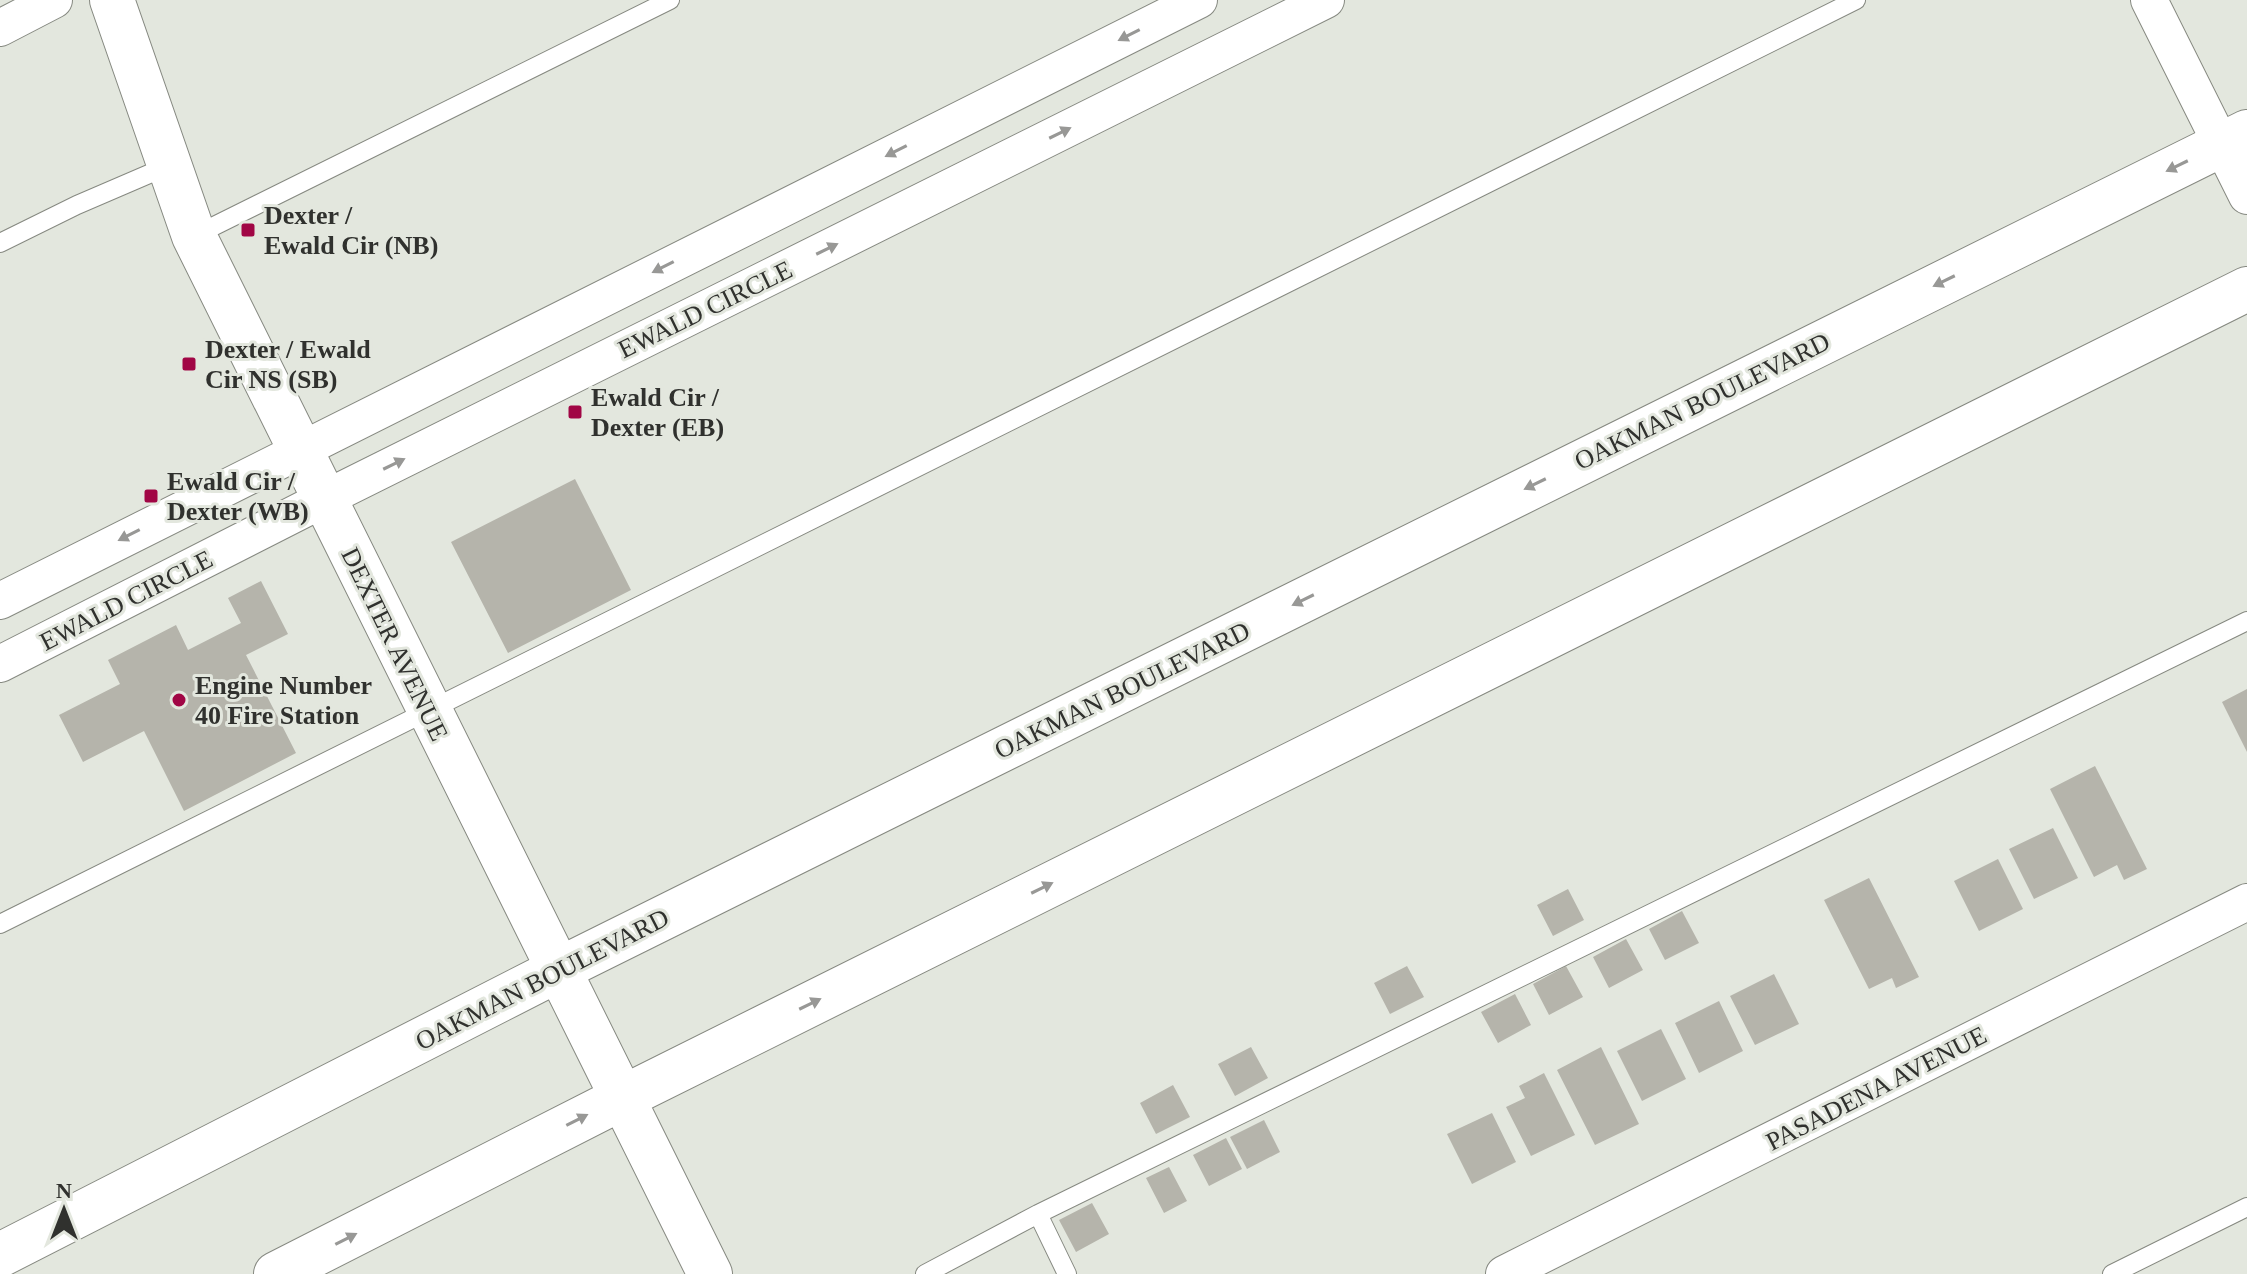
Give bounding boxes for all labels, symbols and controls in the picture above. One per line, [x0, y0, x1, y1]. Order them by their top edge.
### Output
one-way arrow [1117, 28, 1140, 42]
one-way arrow [1048, 126, 1071, 139]
one-way arrow [885, 144, 908, 158]
one-way arrow [2165, 159, 2188, 173]
place label: Dexter / Ewald Cir (NB) [264, 201, 438, 260]
marker: Dexter / Ewald Cir (NB) [239, 221, 257, 239]
one-way arrow [816, 242, 839, 255]
street label: EWALD CIRCLE [614, 255, 797, 364]
one-way arrow [652, 260, 675, 274]
one-way arrow [1932, 275, 1955, 288]
street label: OAKMAN BOULEVARD [1570, 327, 1835, 476]
place label: Dexter / Ewald Cir NS (SB) [205, 335, 371, 394]
marker: Dexter / Ewald Cir NS (SB) [180, 355, 198, 373]
place label: Ewald Cir / Dexter (EB) [591, 383, 724, 442]
marker: Ewald Cir / Dexter (EB) [566, 403, 584, 421]
one-way arrow [382, 458, 405, 471]
place label: Ewald Cir / Dexter (WB) [167, 467, 309, 526]
one-way arrow [1524, 478, 1547, 491]
marker: Ewald Cir / Dexter (WB) [142, 487, 160, 505]
one-way arrow [118, 528, 141, 542]
street label: DEXTER AVENUE [335, 543, 454, 745]
street label: EWALD CIRCLE [35, 544, 217, 656]
one-way arrow [1291, 593, 1314, 607]
street label: OAKMAN BOULEVARD [990, 616, 1255, 765]
place label: Engine Number 40 Fire Station [195, 671, 372, 730]
marker: Engine Number 40 Fire Station [170, 691, 188, 709]
one-way arrow [1031, 882, 1054, 895]
street label: OAKMAN BOULEVARD [411, 903, 674, 1056]
one-way arrow [798, 997, 821, 1011]
street label: PASADENA AVENUE [1761, 1020, 1991, 1157]
one-way arrow [566, 1114, 589, 1127]
north arrow [24, 1170, 104, 1250]
text: N [56, 1178, 72, 1203]
one-way arrow [334, 1232, 357, 1245]

